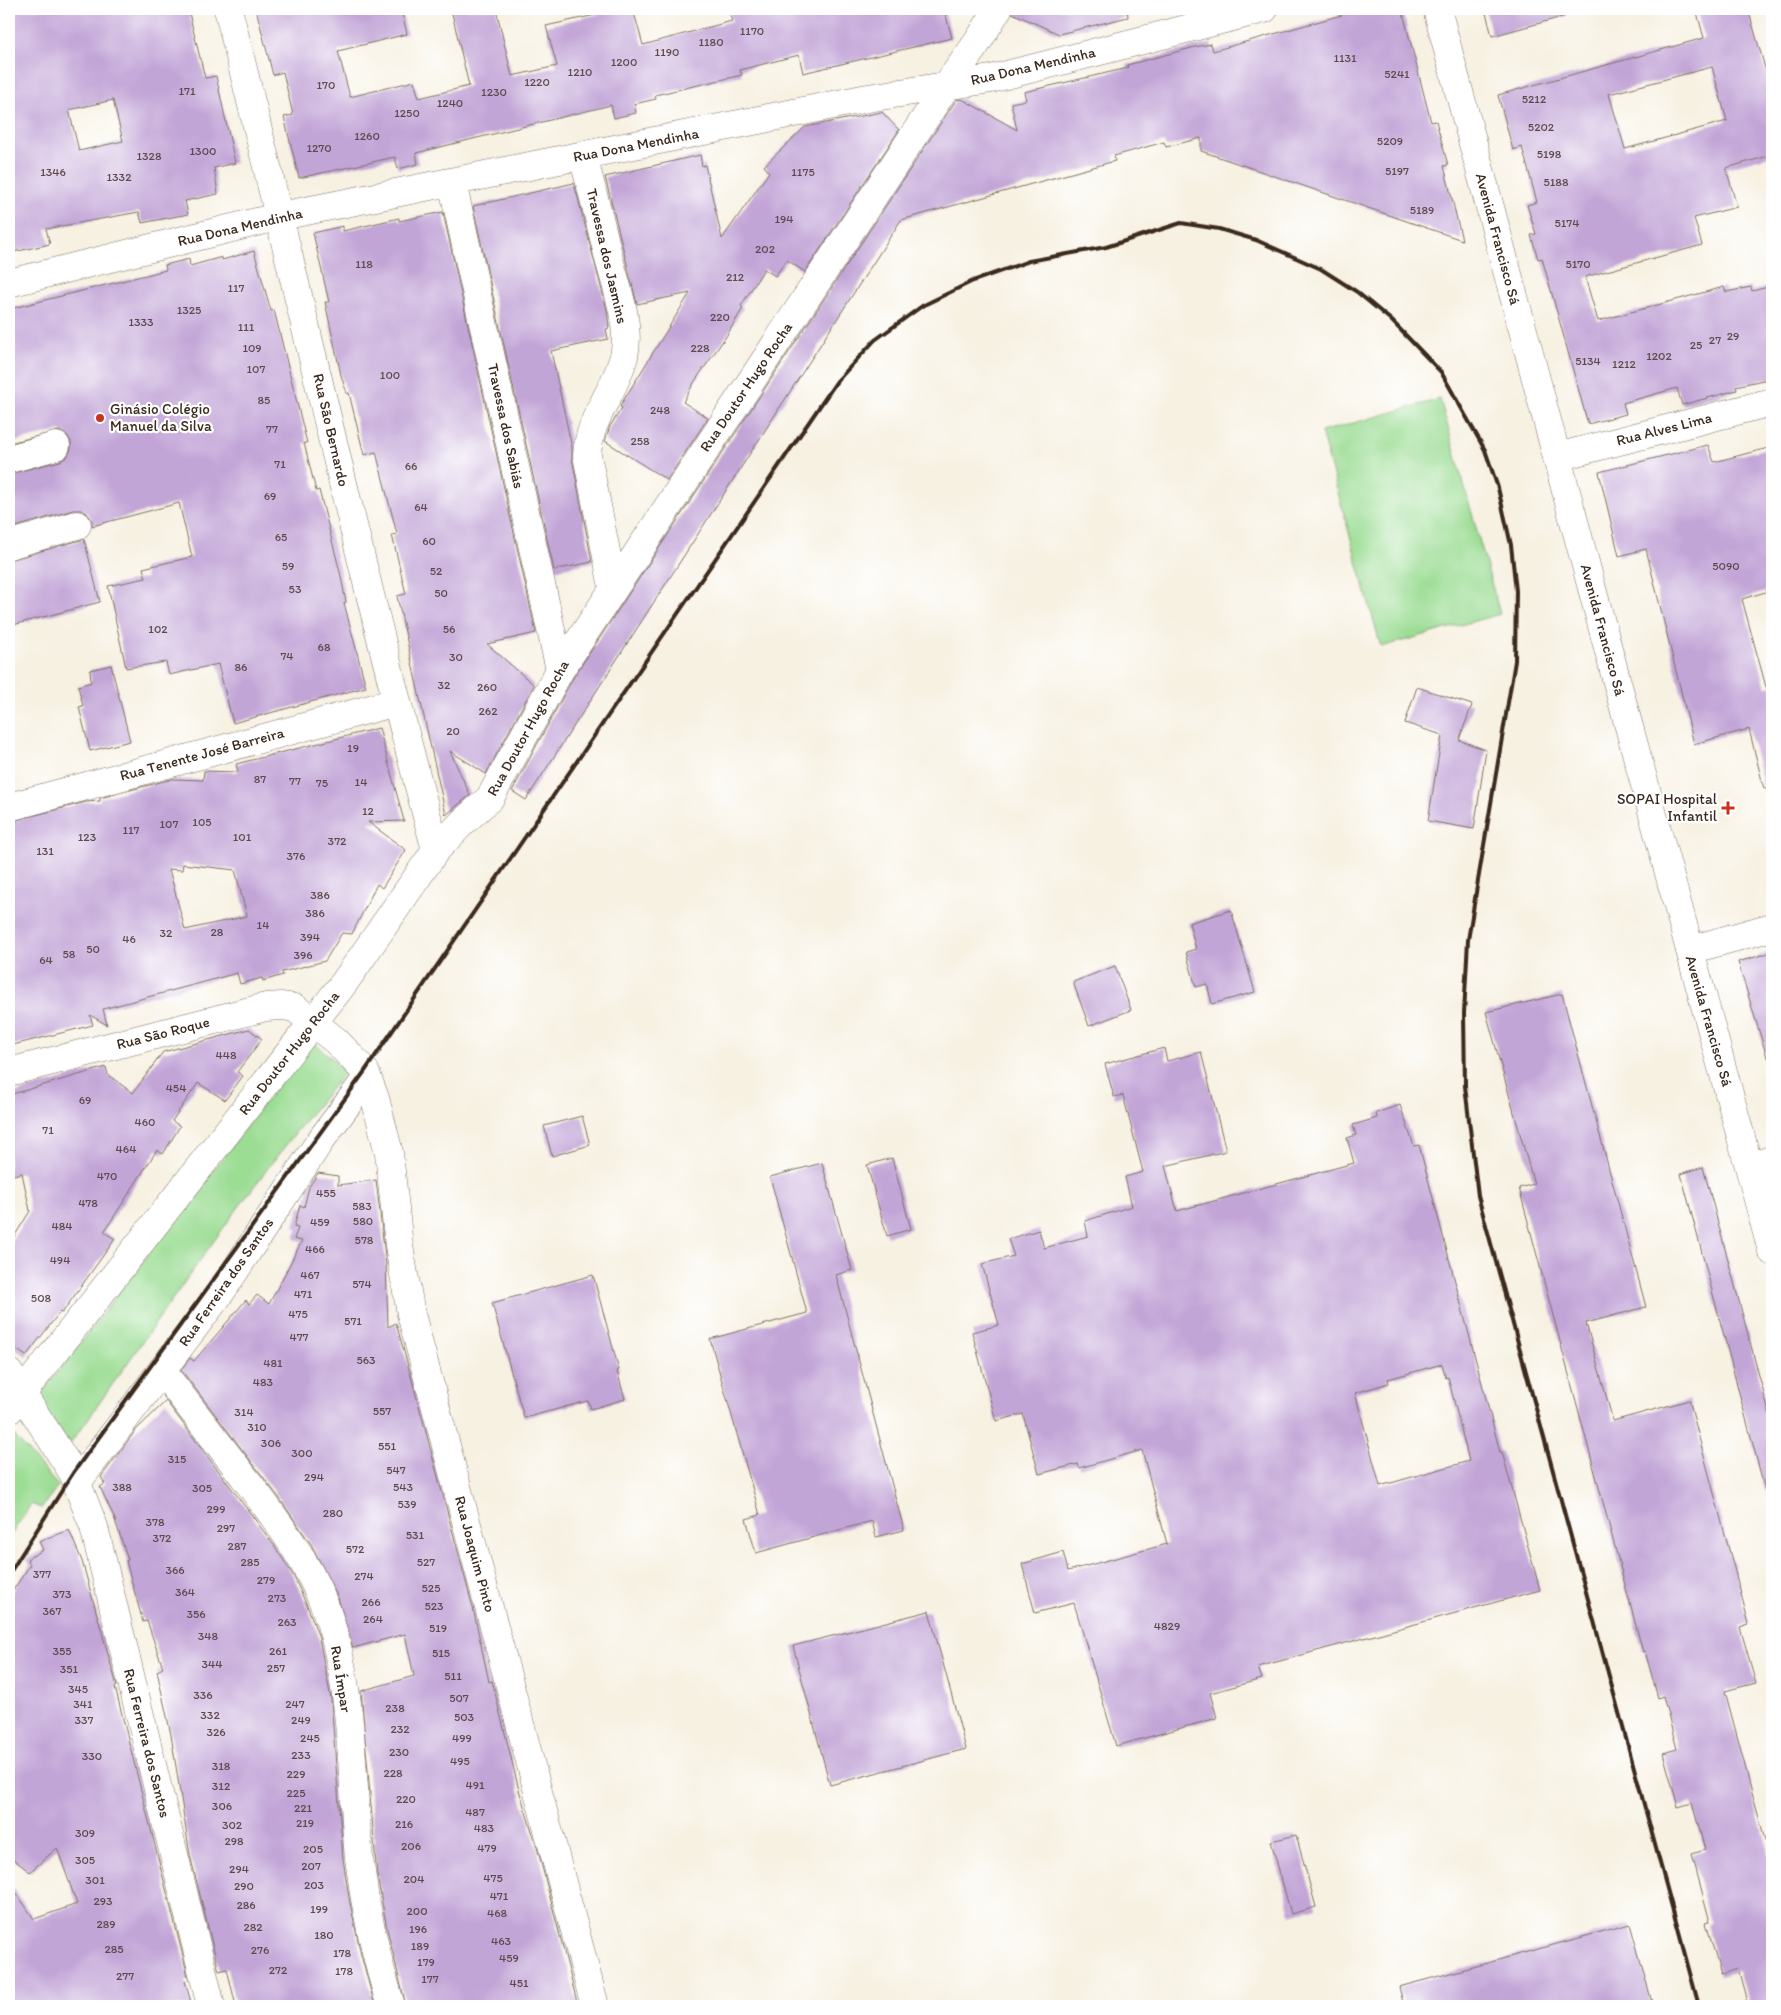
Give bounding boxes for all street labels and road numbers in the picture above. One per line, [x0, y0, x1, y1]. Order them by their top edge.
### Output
street label: Rua Dona Mendinha [969, 43, 1097, 89]
street label: Rua Dona Mendinha [572, 124, 701, 166]
street label: Avenida Francisco Sá [1472, 171, 1524, 307]
street label: Travessa dos Jasmins [583, 187, 631, 326]
street label: Rua Dona Mendinha [176, 204, 304, 250]
street label: Rua Doutor Hugo Rocha [696, 318, 796, 455]
street label: Travessa dos Sabiás [484, 362, 528, 491]
street label: Rua São Bernardo [309, 372, 353, 488]
street label: Rua Alves Lima [1614, 408, 1714, 450]
street label: Avenida Francisco Sá [1577, 562, 1629, 698]
street label: Rua Doutor Hugo Rocha [483, 657, 573, 799]
street label: Rua Tenente José Barreira [118, 723, 286, 785]
street label: Avenida Francisco Sá [1682, 953, 1736, 1089]
street label: Rua Doutor Hugo Rocha [235, 987, 343, 1119]
street label: Rua São Roque [115, 1013, 211, 1053]
street label: Rua Ferreira dos Santos [175, 1214, 277, 1350]
street label: Rua Joaquim Pinto [451, 1494, 499, 1614]
street label: Rua Ímpar [327, 1644, 355, 1714]
street label: Rua Ferreira dos Santos [120, 1667, 174, 1820]

